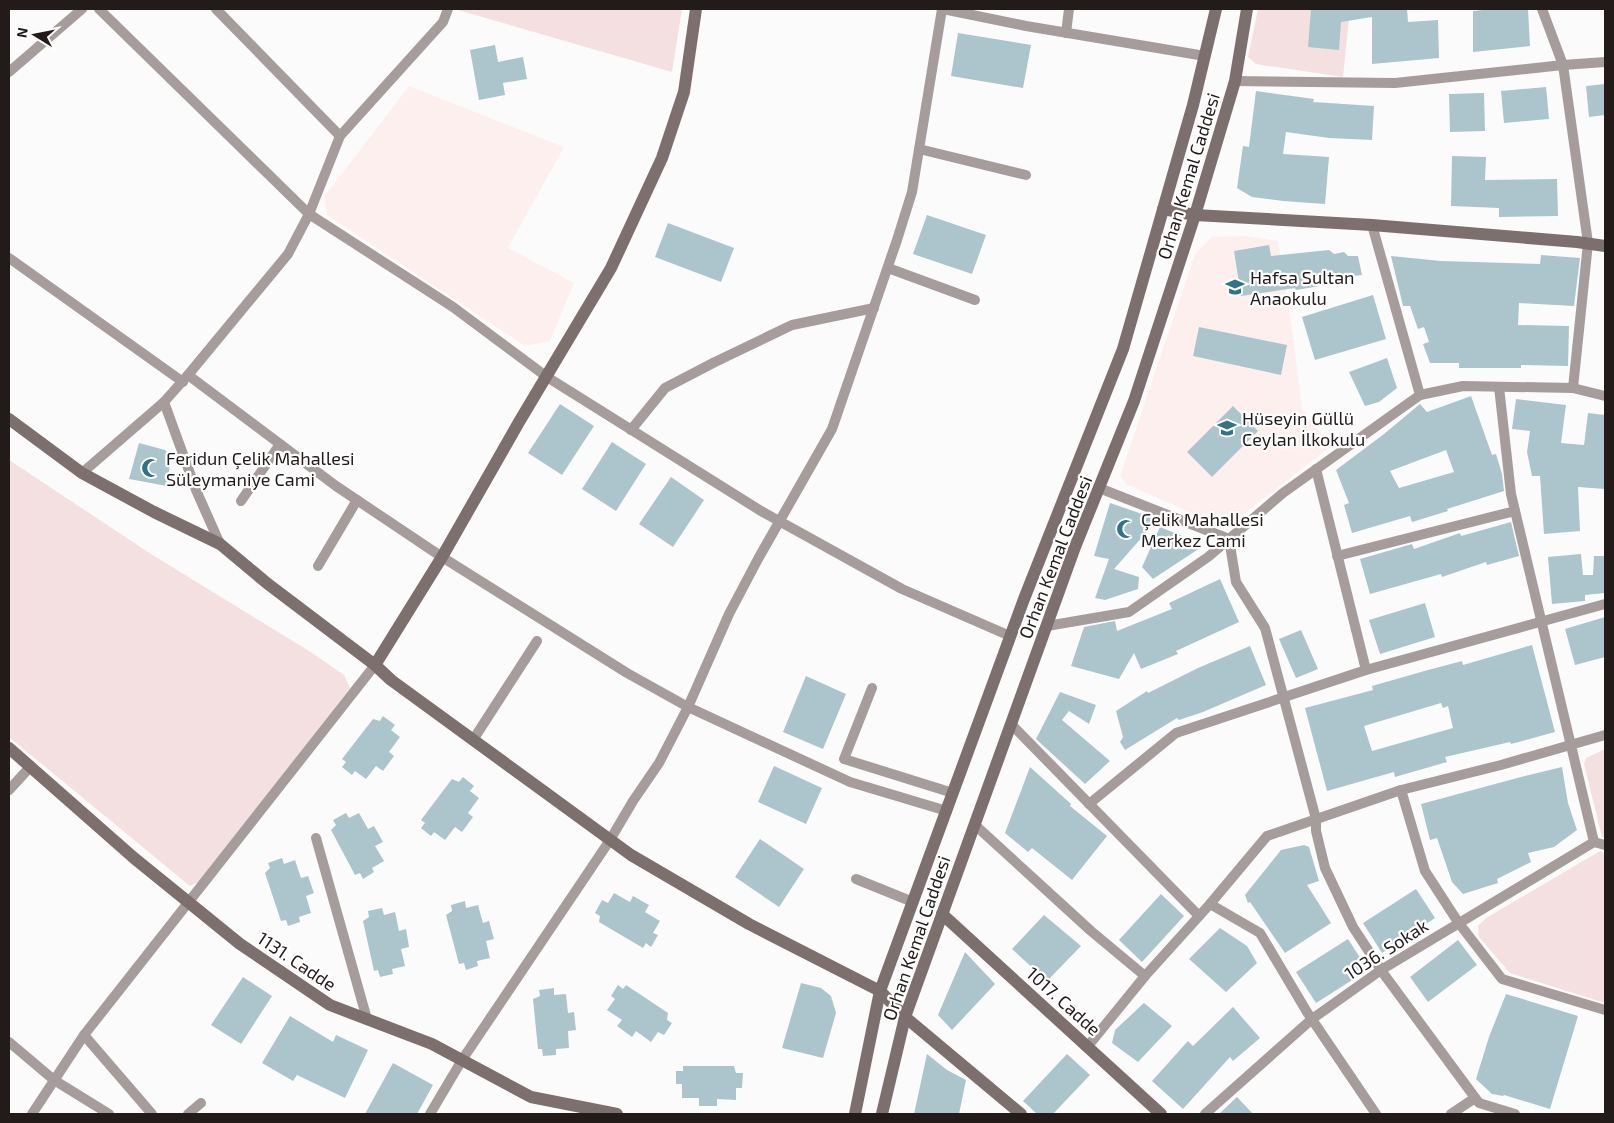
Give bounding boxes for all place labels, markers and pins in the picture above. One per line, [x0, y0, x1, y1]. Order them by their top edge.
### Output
place label: Hafsa Sultan Anaokulu [1250, 266, 1355, 309]
school or university icon: Hafsa Sultan Anaokulu [1224, 276, 1246, 298]
place label: Hüseyin Güllü Ceylan İlkokulu [1242, 407, 1365, 450]
school or university icon: Hüseyin Güllü Ceylan İlkokulu [1216, 417, 1238, 439]
place label: Feridun Çelik Mahallesi Süleymaniye Cami [166, 447, 355, 490]
mosque icon: Feridun Çelik Mahallesi Süleymaniye Cami [140, 457, 162, 479]
place label: Çelik Mahallesi Merkez Cami [1141, 508, 1264, 551]
mosque icon: Çelik Mahallesi Merkez Cami [1115, 518, 1137, 540]

